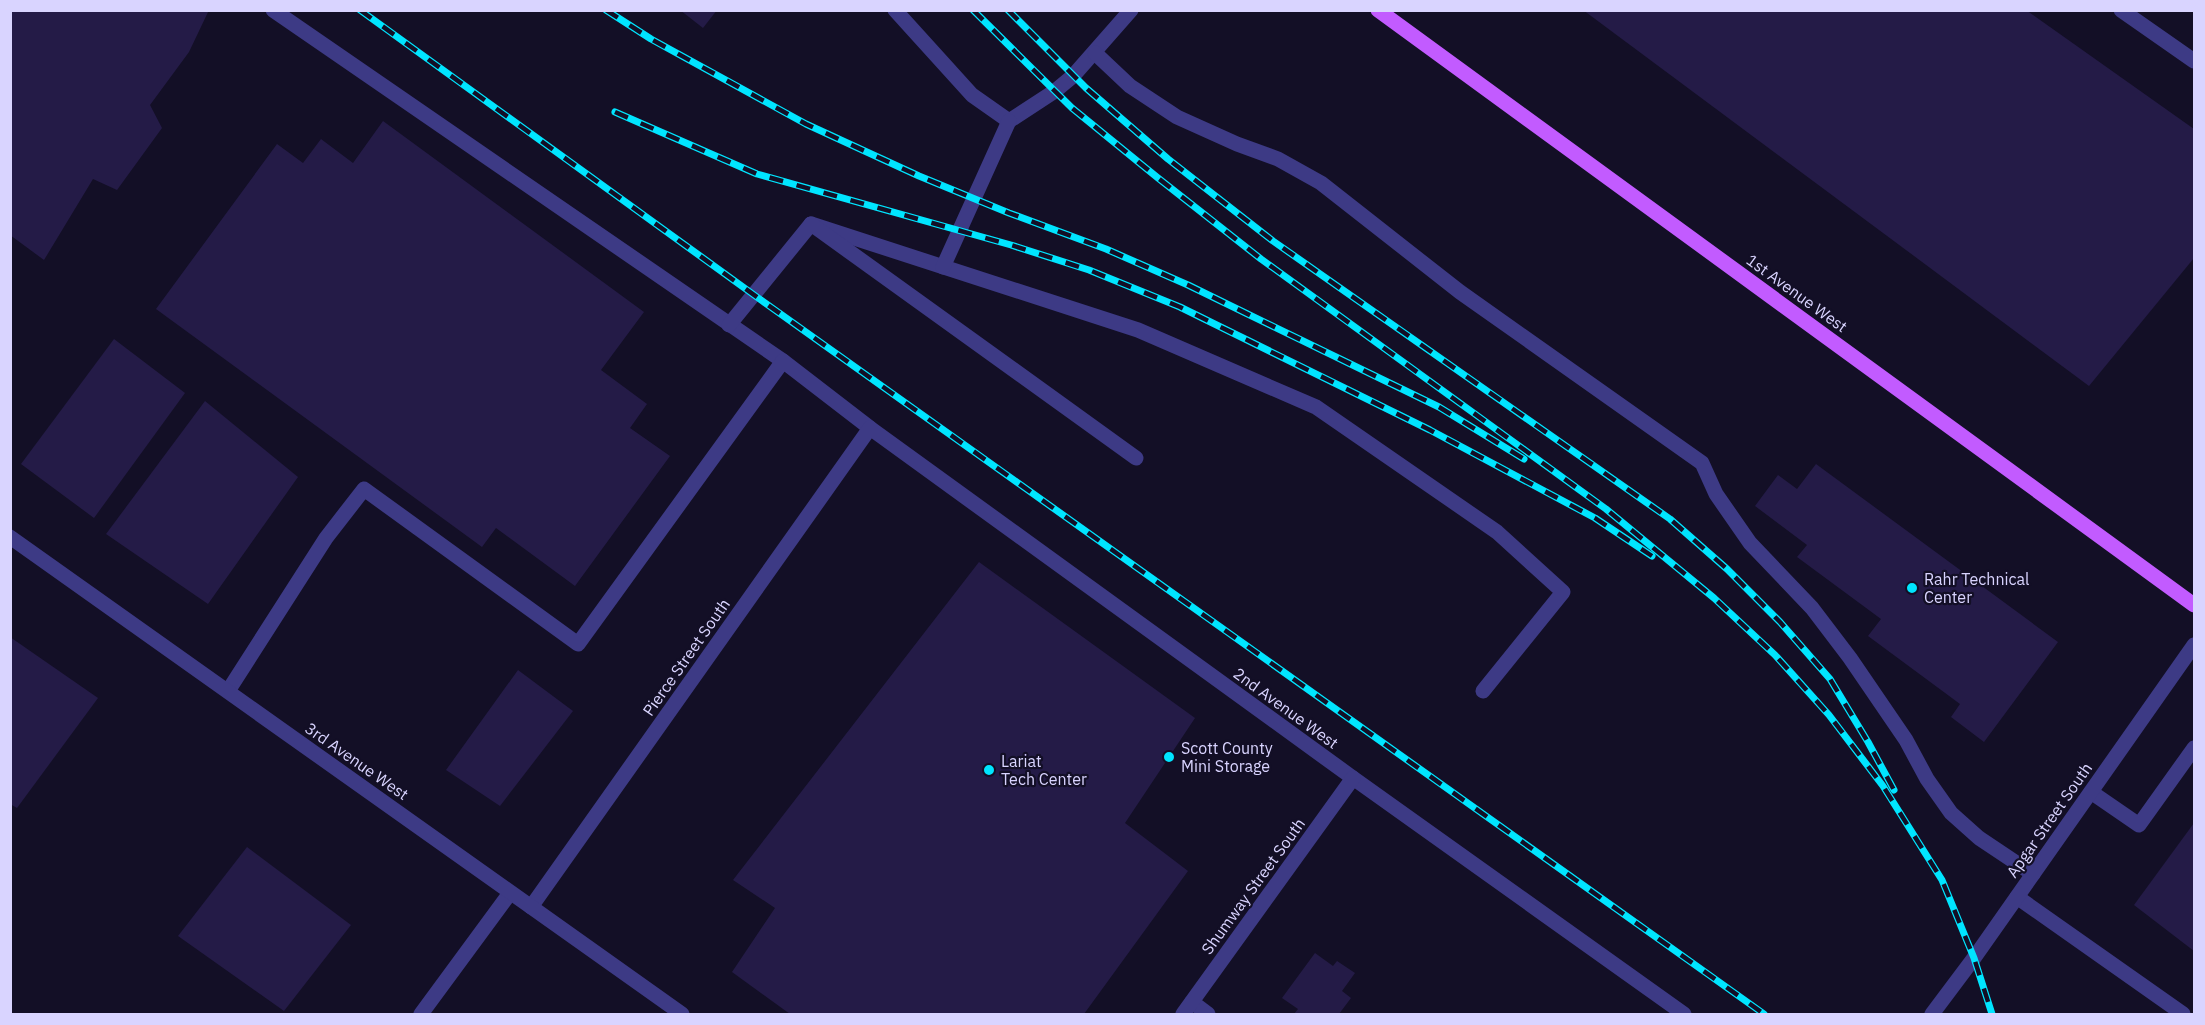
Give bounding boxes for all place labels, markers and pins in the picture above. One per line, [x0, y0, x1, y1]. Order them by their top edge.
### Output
place label: Rahr Technical Center [1924, 569, 2029, 607]
marker: Rahr Technical Center [1905, 581, 1919, 595]
place label: Scott County Mini Storage [1181, 738, 1273, 776]
marker: Scott County Mini Storage [1162, 750, 1176, 764]
place label: Lariat Tech Center [1001, 751, 1087, 789]
marker: Lariat Tech Center [982, 763, 996, 777]

